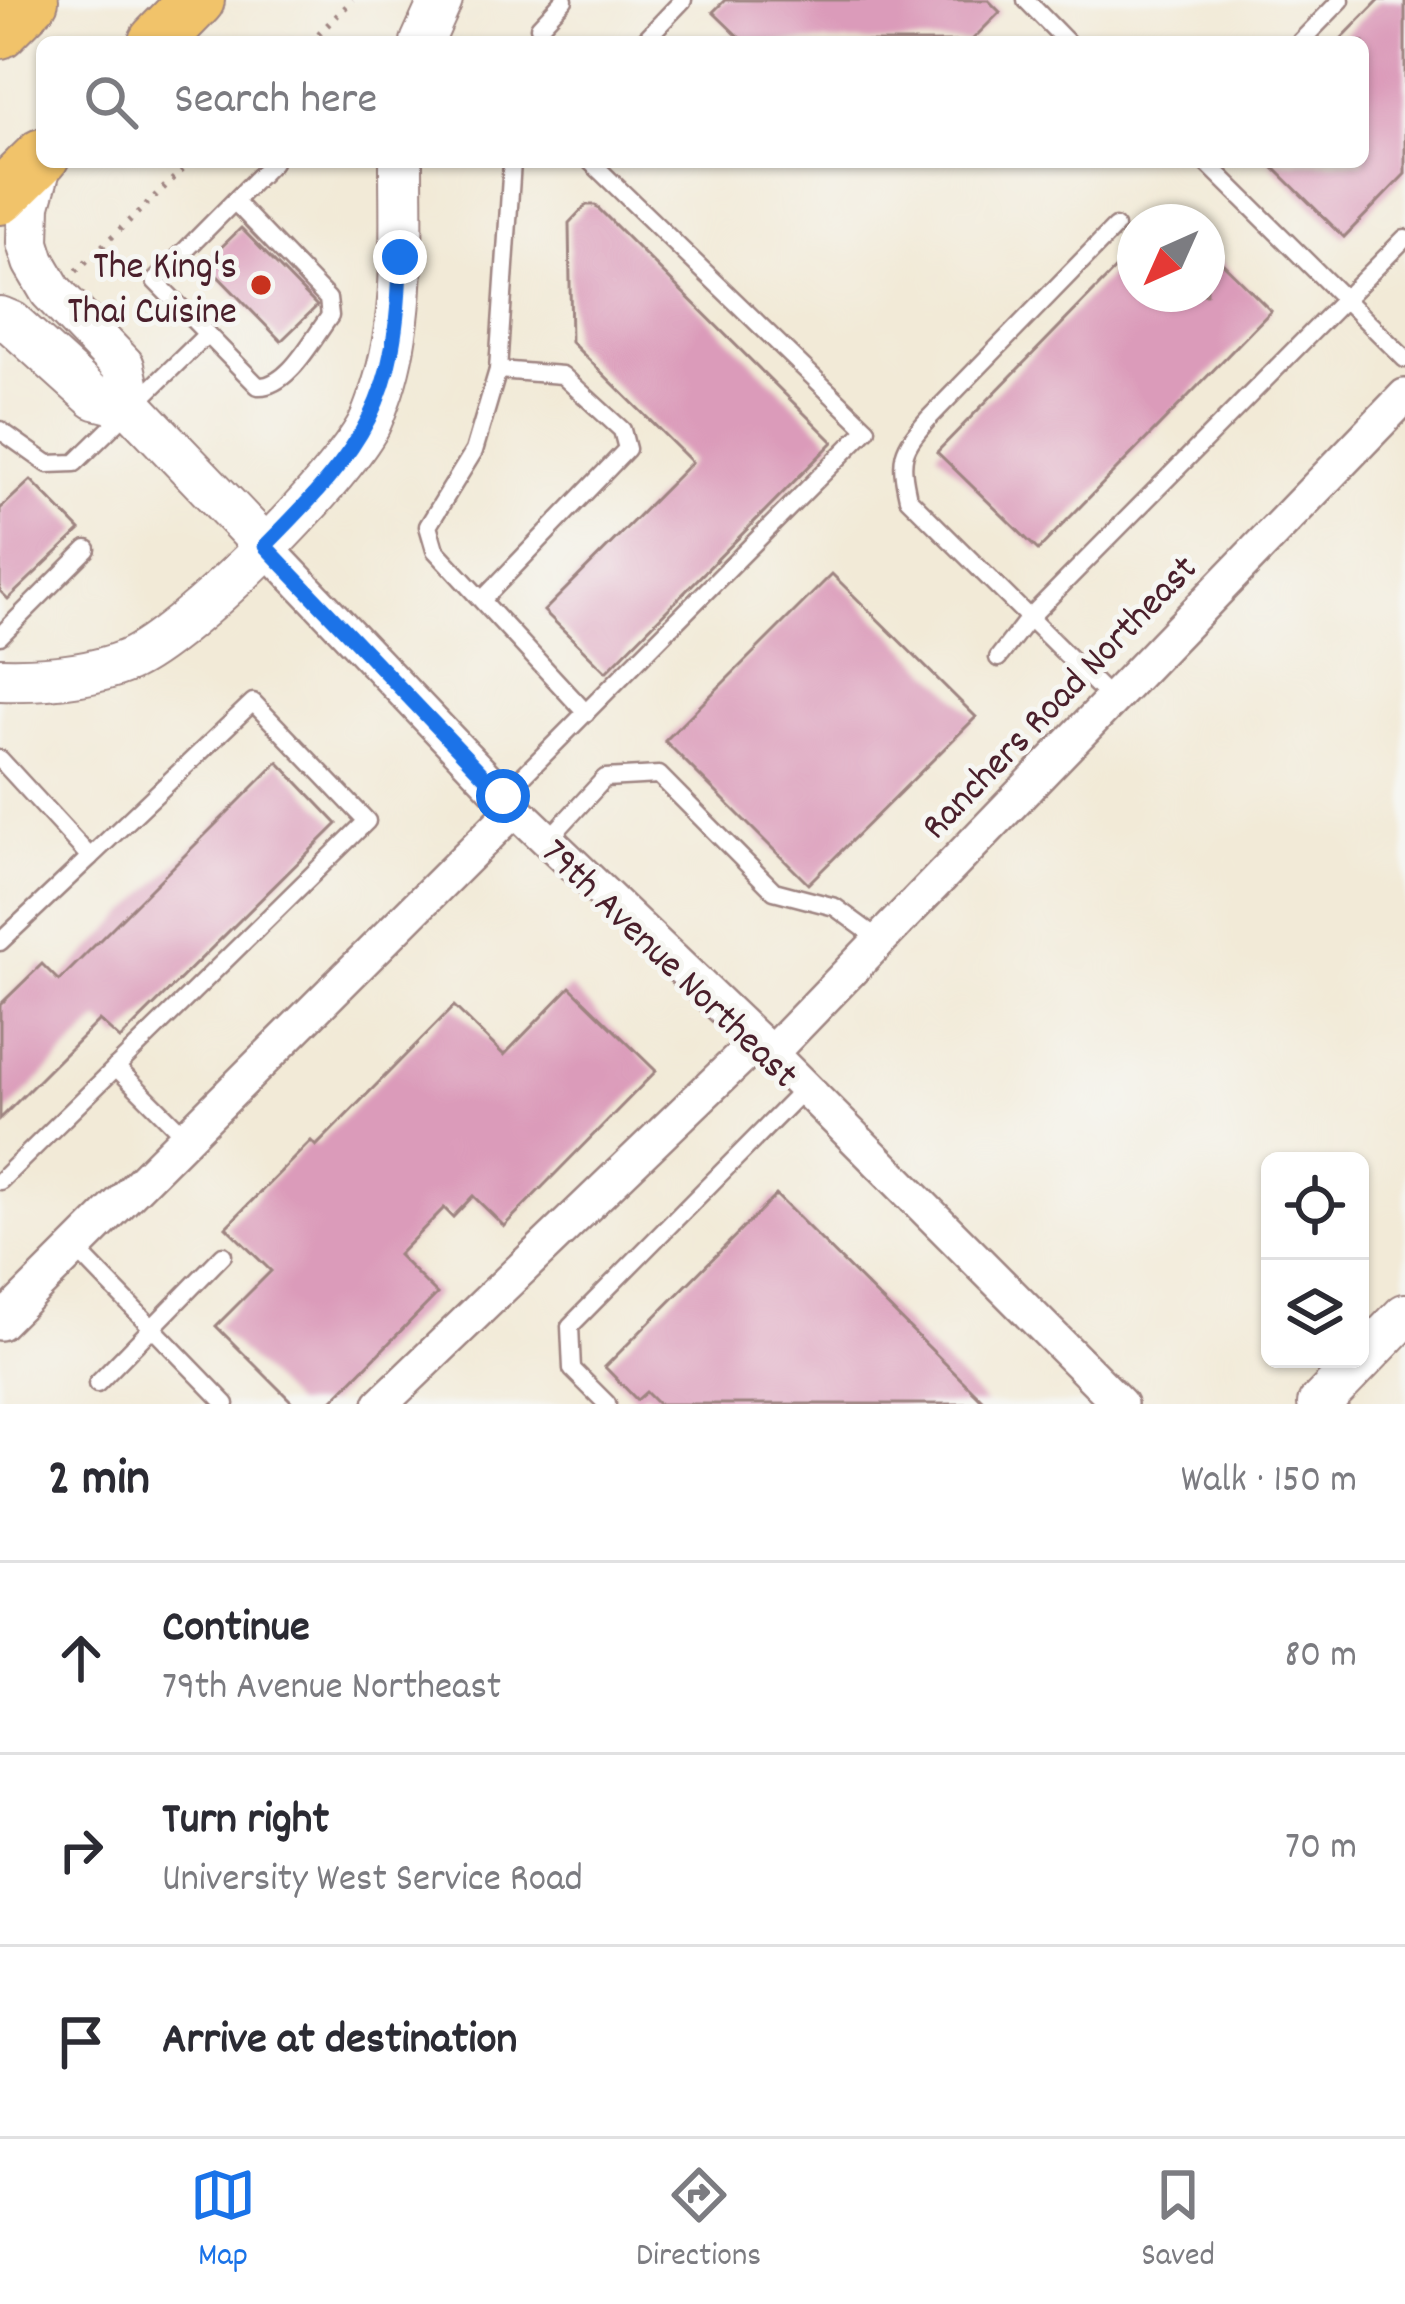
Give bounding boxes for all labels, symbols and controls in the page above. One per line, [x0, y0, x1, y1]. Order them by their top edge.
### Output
search box [36, 36, 1369, 168]
icon: search [78, 69, 144, 135]
text: Search here [174, 70, 377, 134]
north arrow [1117, 204, 1225, 312]
route end [373, 230, 427, 284]
place label: The King's Thai Cuisine [67, 242, 237, 342]
marker: The King's Thai Cuisine [248, 272, 274, 298]
street label: Ranchers Road Northeast [911, 545, 1213, 854]
route start [476, 769, 530, 823]
street label: 79th Avenue Northeast [526, 828, 809, 1103]
map controls [1261, 1152, 1369, 1368]
button: locate [1261, 1152, 1369, 1260]
button: layers [1261, 1260, 1369, 1368]
text: 2 min [48, 1446, 150, 1518]
text: Walk · 150 m [1181, 1455, 1357, 1510]
text: Continue [162, 1598, 310, 1662]
icon: ahead [48, 1625, 114, 1691]
text: 80 m [1284, 1630, 1357, 1685]
text: 79th Avenue Northeast [162, 1662, 501, 1717]
text: Turn right [162, 1790, 329, 1854]
icon: right [48, 1817, 114, 1883]
text: 70 m [1285, 1822, 1357, 1877]
text: University West Service Road [162, 1854, 583, 1909]
icon: arrive [48, 2009, 114, 2075]
text: Arrive at destination [162, 2010, 517, 2074]
tab: Map [190, 2162, 256, 2281]
tab: Directions [636, 2162, 761, 2281]
tab: Saved [1141, 2162, 1215, 2281]

